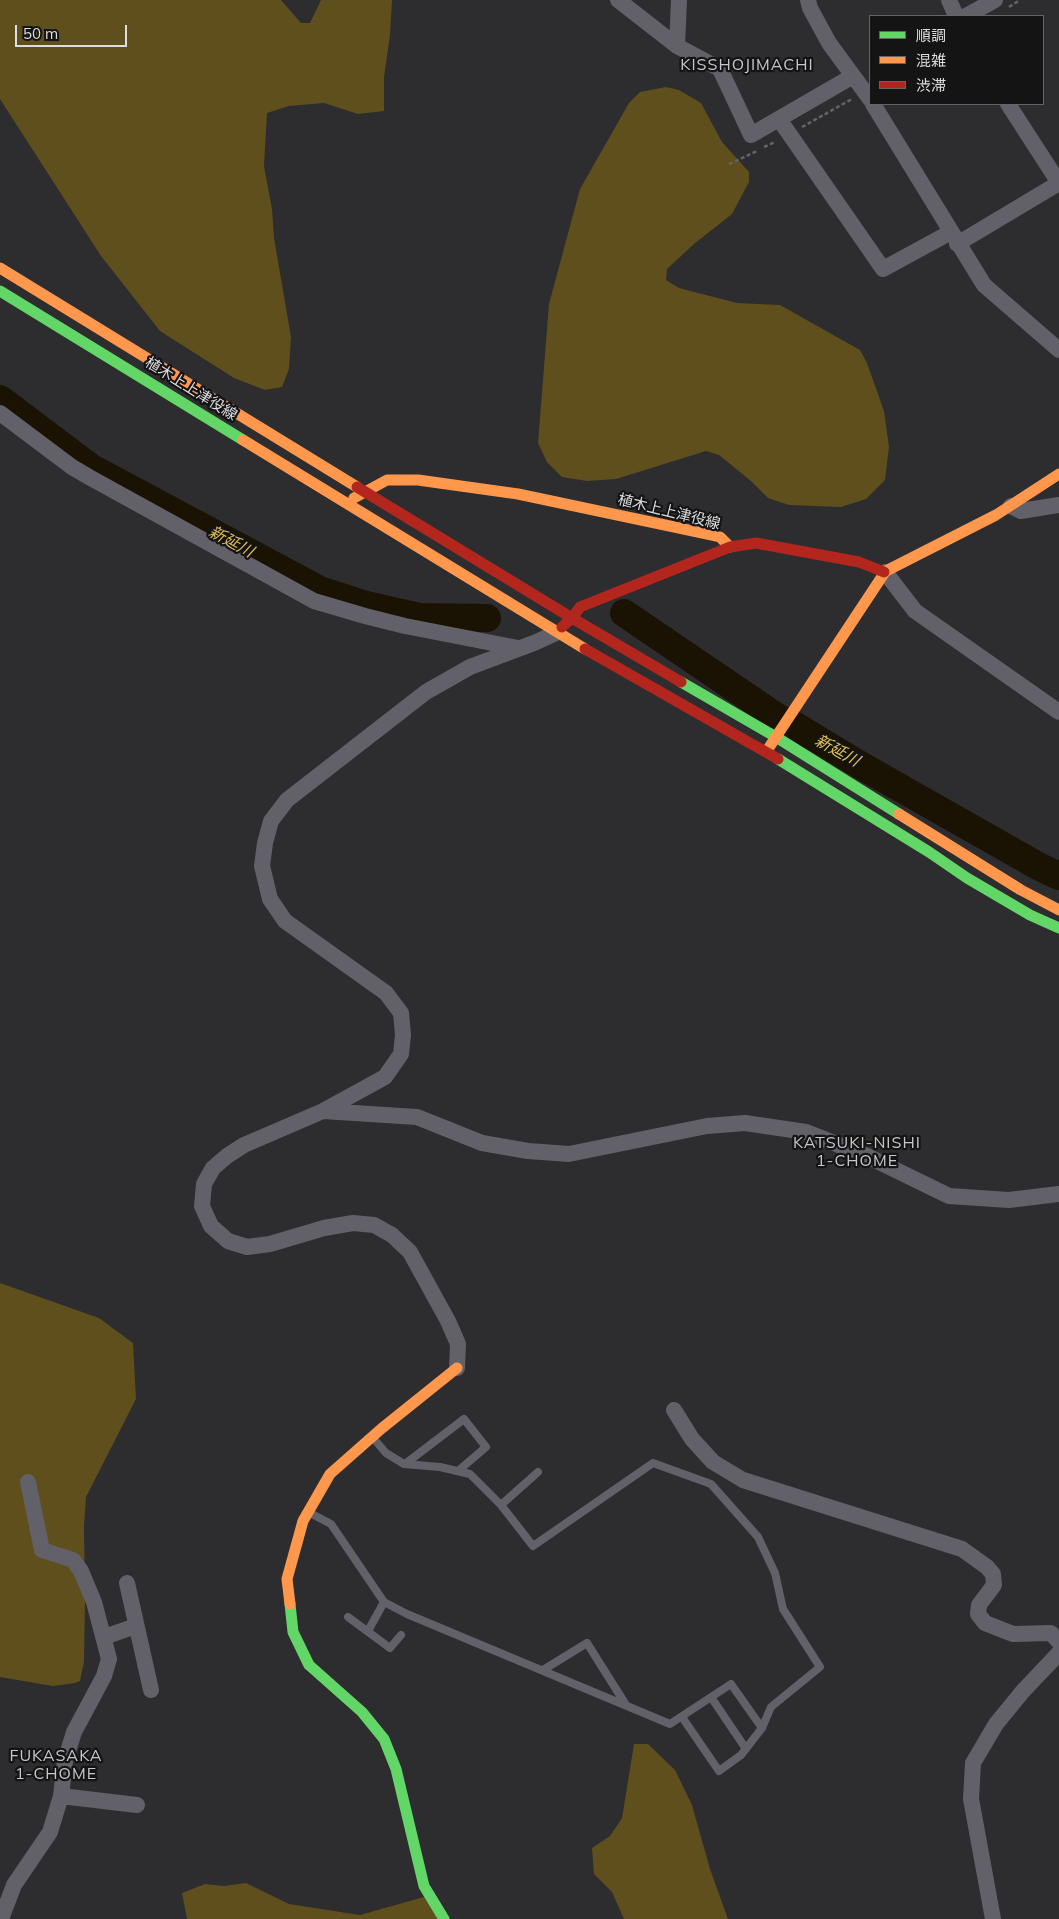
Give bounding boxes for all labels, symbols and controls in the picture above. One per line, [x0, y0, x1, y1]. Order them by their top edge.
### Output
scale bar [18, 15, 130, 47]
legend [869, 15, 1044, 105]
text: 50 m [23, 24, 58, 43]
text: 順調 [916, 26, 946, 45]
text: 混雑 [916, 51, 946, 70]
district label: KISSHOJIMACHI [679, 55, 815, 75]
text: 渋滞 [916, 76, 946, 95]
street label: 植木上上津役線 [142, 354, 240, 424]
street label: 植木上上津役線 [616, 491, 722, 533]
water label: 新延川 [205, 522, 257, 562]
water label: 新延川 [811, 731, 863, 771]
district label: KATSUKI-NISHI 1-CHOME [791, 1133, 923, 1171]
district label: FUKASAKA 1-CHOME [8, 1746, 104, 1784]

